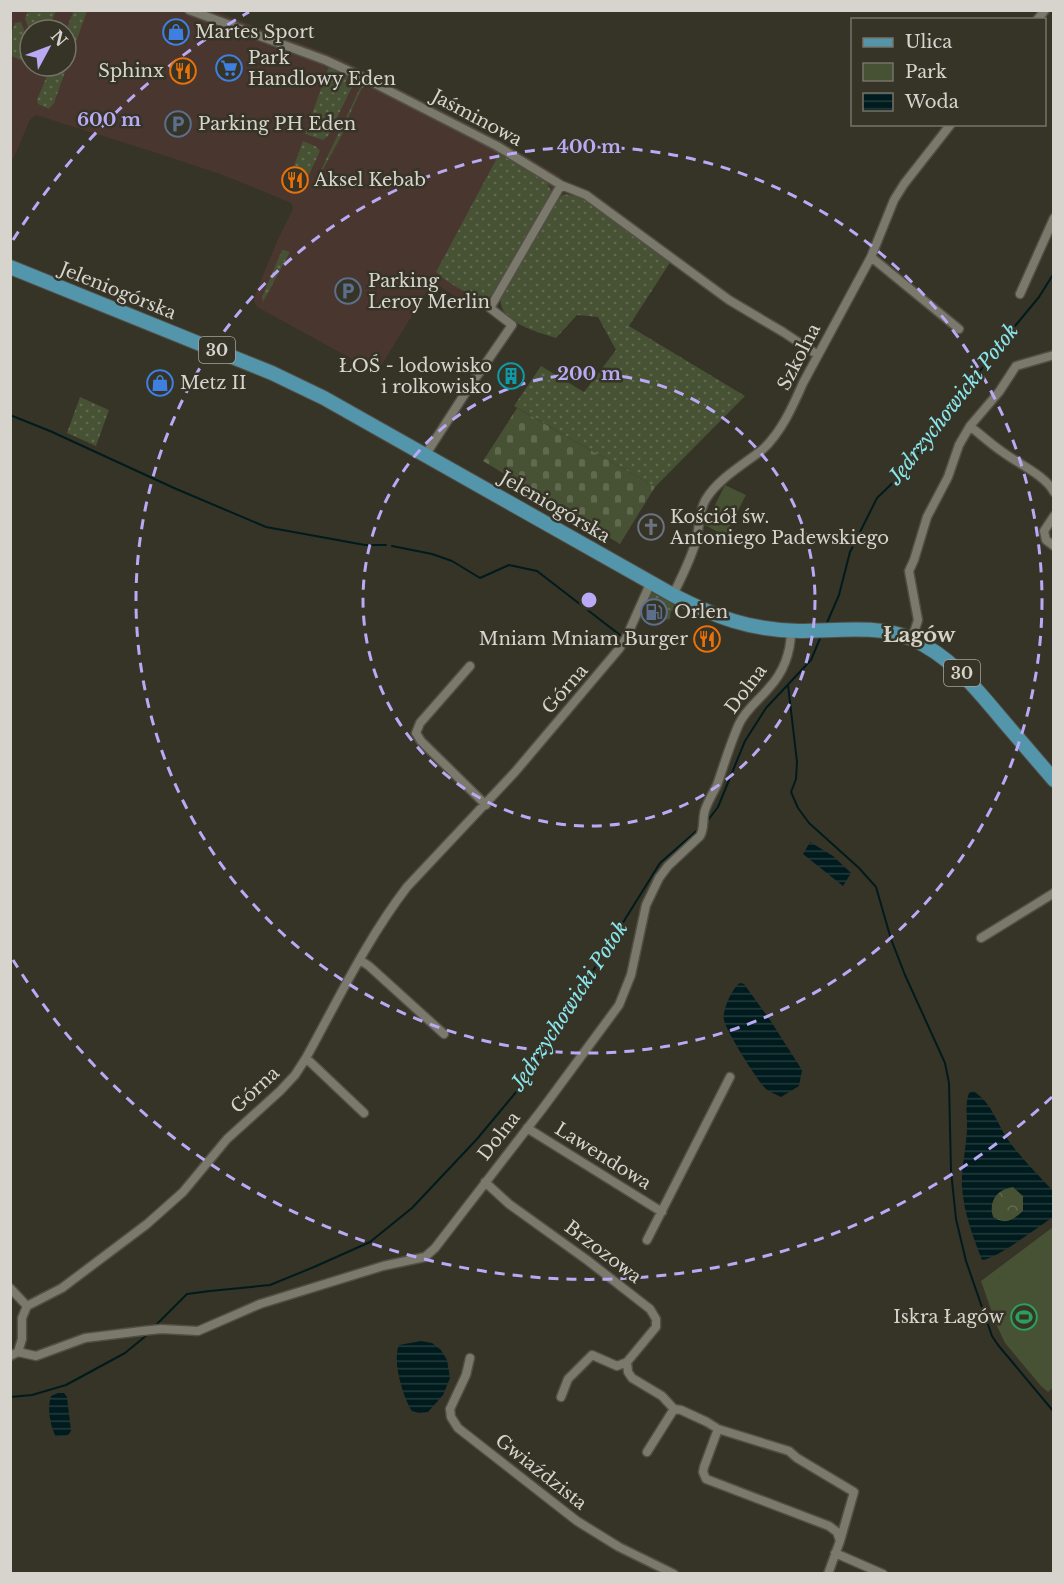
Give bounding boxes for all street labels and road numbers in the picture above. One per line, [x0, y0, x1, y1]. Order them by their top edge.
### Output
street label: Jaśminowa [426, 84, 526, 151]
street label: Jeleniogórska [55, 257, 179, 324]
street label: Szkolna [773, 320, 825, 394]
road number: 30 [199, 337, 235, 363]
street label: Jeleniogórska [494, 466, 614, 547]
street label: Górna [538, 660, 592, 718]
street label: Dolna [720, 660, 772, 718]
road number: 30 [944, 660, 980, 686]
street label: Górna [226, 1062, 284, 1118]
street label: Dolna [473, 1107, 525, 1165]
street label: Lawendowa [551, 1118, 655, 1194]
street label: Brzozowa [560, 1216, 646, 1288]
street label: Gwiaździsta [491, 1429, 591, 1515]

